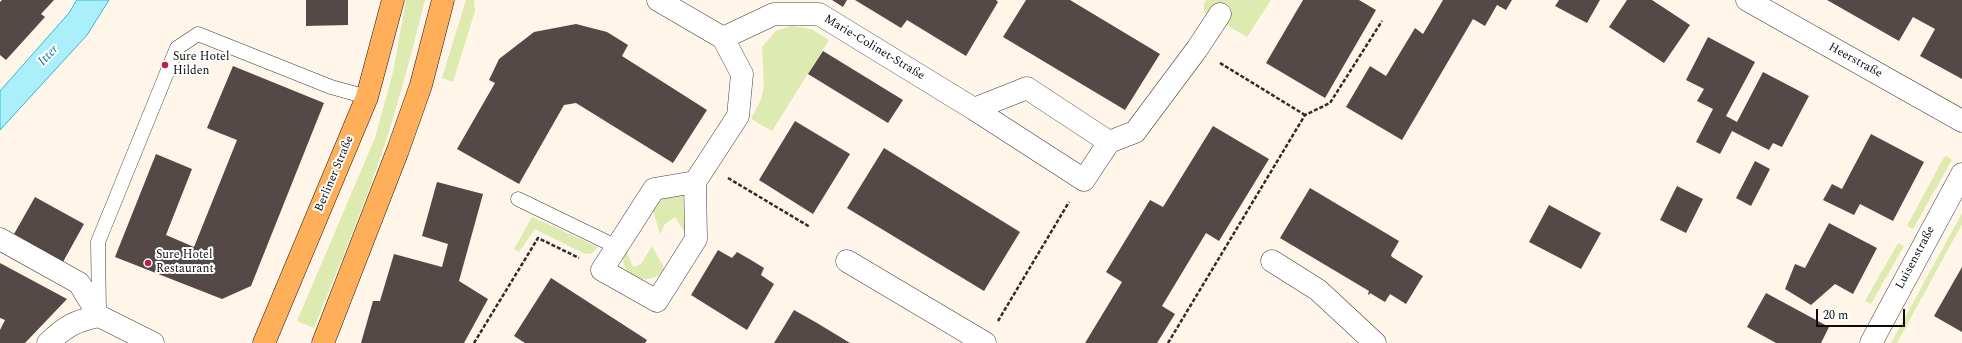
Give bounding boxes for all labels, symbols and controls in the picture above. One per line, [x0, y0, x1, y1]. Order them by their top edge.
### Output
street label: Marie-Colinet-Straße [821, 12, 927, 84]
street label: Heerstraße [1826, 40, 1884, 82]
water label: Itter [35, 42, 63, 70]
place label: Sure Hotel Hilden [173, 51, 229, 79]
marker: Sure Hotel Hilden [160, 60, 170, 70]
street label: Berliner Straße [313, 134, 357, 214]
street label: Luisenstraße [1893, 224, 1939, 292]
place label: Sure Hotel Restaurant [156, 249, 214, 277]
marker: Sure Hotel Restaurant [143, 258, 153, 268]
scale bar [1818, 301, 1907, 327]
text: 20 m [1823, 306, 1848, 325]

